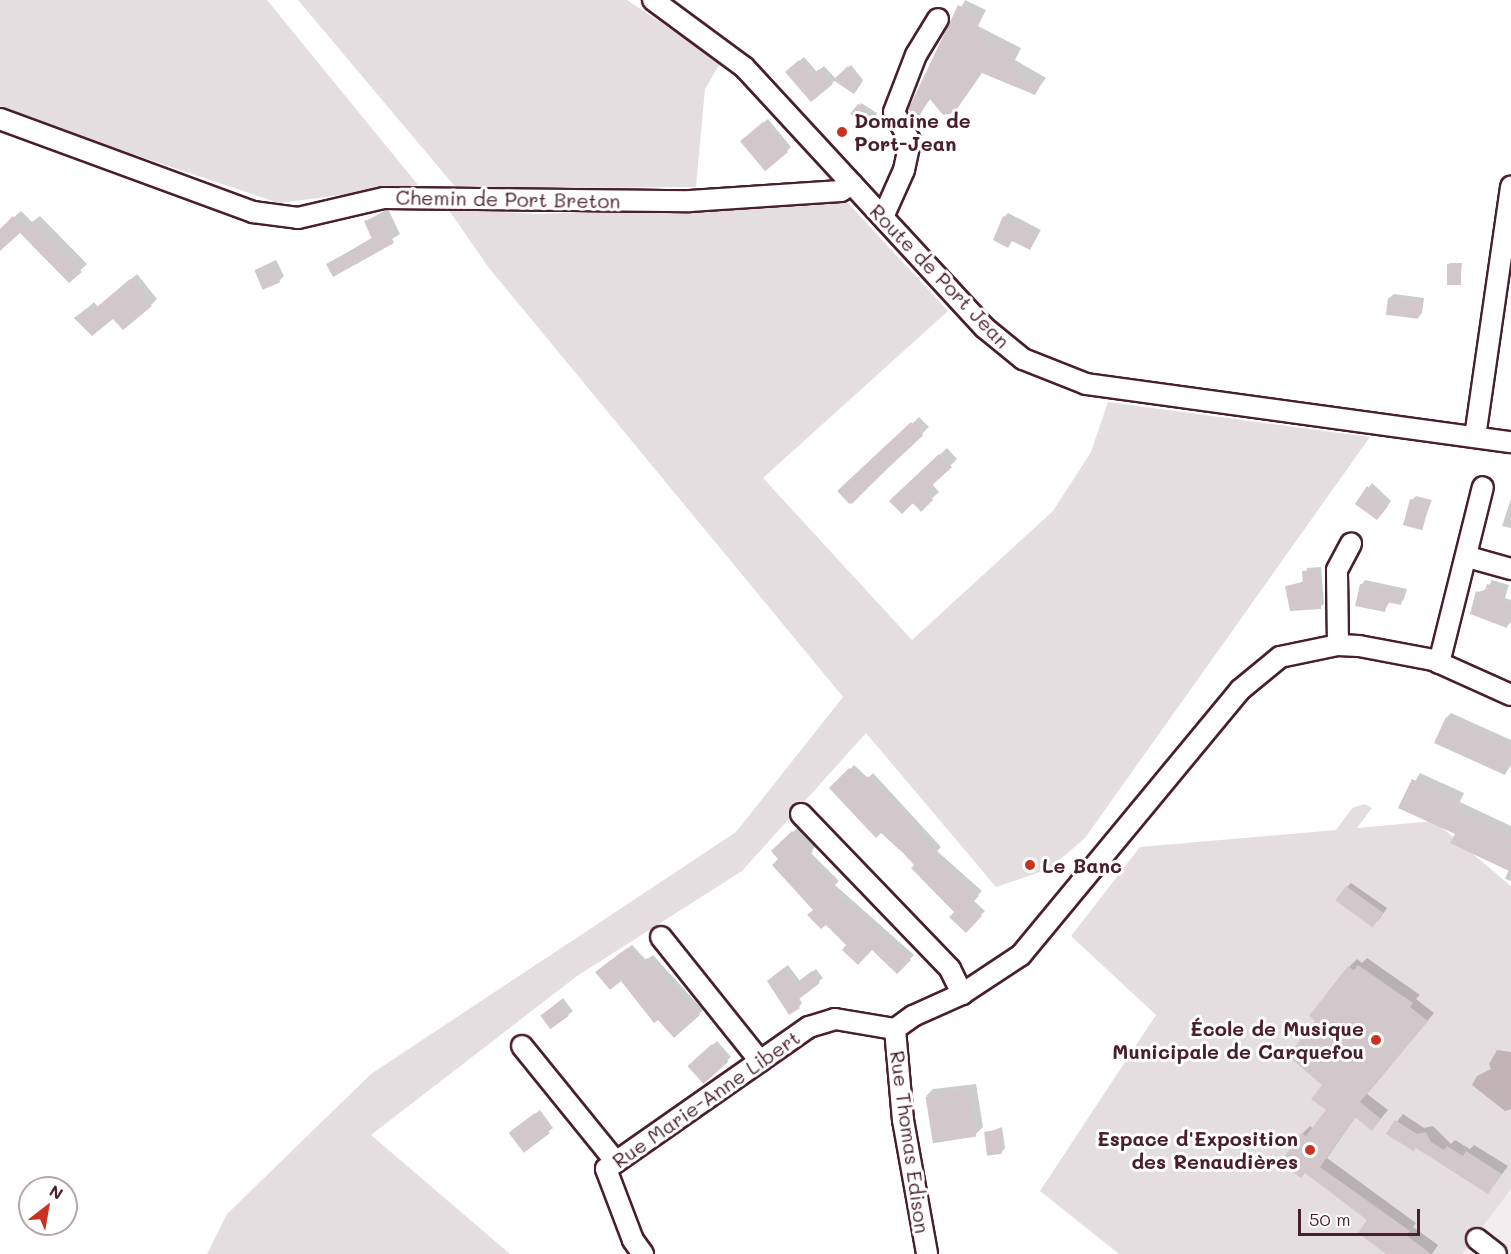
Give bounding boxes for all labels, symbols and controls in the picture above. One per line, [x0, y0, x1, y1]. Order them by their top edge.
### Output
place label: Domaine de Port-Jean [854, 108, 971, 155]
marker: Domaine de Port-Jean [835, 125, 849, 139]
street label: Chemin de Port Breton [395, 185, 621, 213]
street label: Route de Port Jean [865, 199, 1015, 353]
place label: Le Banc [1042, 853, 1122, 877]
marker: Le Banc [1023, 858, 1037, 872]
place label: École de Musique Municipale de Carquefou [1112, 1016, 1364, 1063]
street label: Rue Marie-Anne Libert [608, 1025, 804, 1173]
marker: École de Musique Municipale de Carquefou [1369, 1033, 1383, 1047]
street label: Rue Thomas Edison [885, 1049, 935, 1235]
place label: Espace d'Exposition des Renaudières [1097, 1126, 1298, 1173]
marker: Espace d'Exposition des Renaudières [1303, 1143, 1317, 1157]
north arrow [18, 1176, 78, 1236]
text: N [46, 1180, 67, 1204]
scale bar [1301, 1197, 1422, 1235]
text: 50 m [1309, 1207, 1351, 1231]

